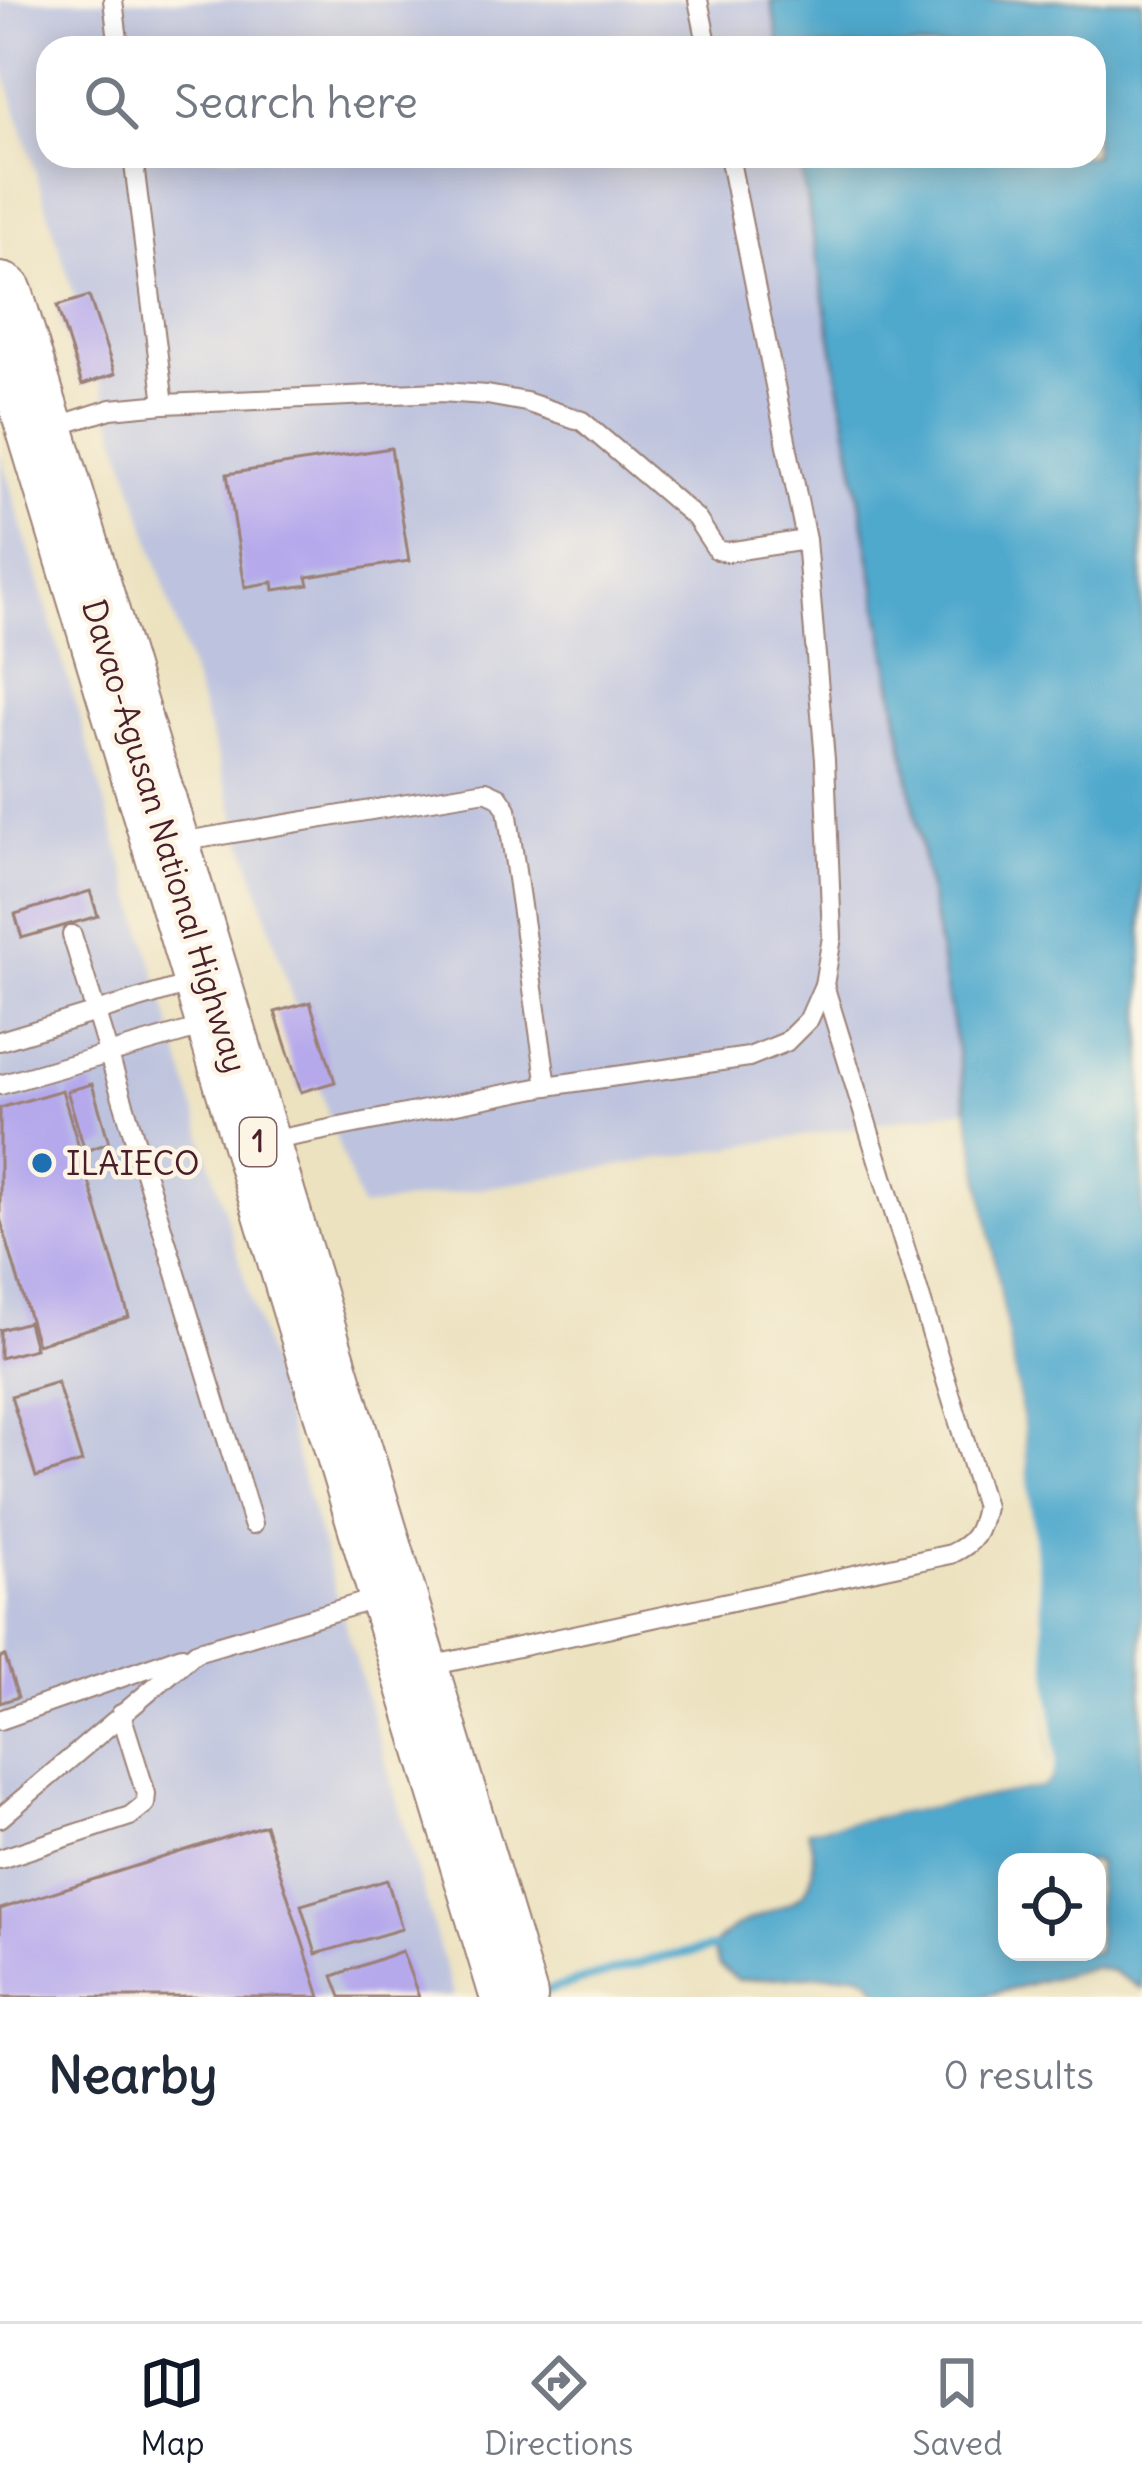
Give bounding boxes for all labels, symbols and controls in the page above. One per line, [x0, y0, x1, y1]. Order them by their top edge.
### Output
search box [36, 36, 1106, 168]
icon: search [78, 69, 144, 135]
text: Search here [174, 74, 418, 130]
street label: Davao-Agusan National Highway [73, 594, 257, 1078]
road number: 1 [240, 1118, 276, 1166]
place label: ILAIECO [66, 1142, 199, 1184]
marker: ILAIECO [29, 1150, 55, 1176]
map controls [998, 1853, 1106, 1961]
button: locate [998, 1853, 1106, 1961]
text: Nearby [48, 2043, 217, 2107]
text: 0 results [943, 2051, 1094, 2100]
tab: Map [139, 2350, 205, 2464]
tab: Directions [484, 2350, 633, 2464]
tab: Saved [912, 2350, 1003, 2464]

